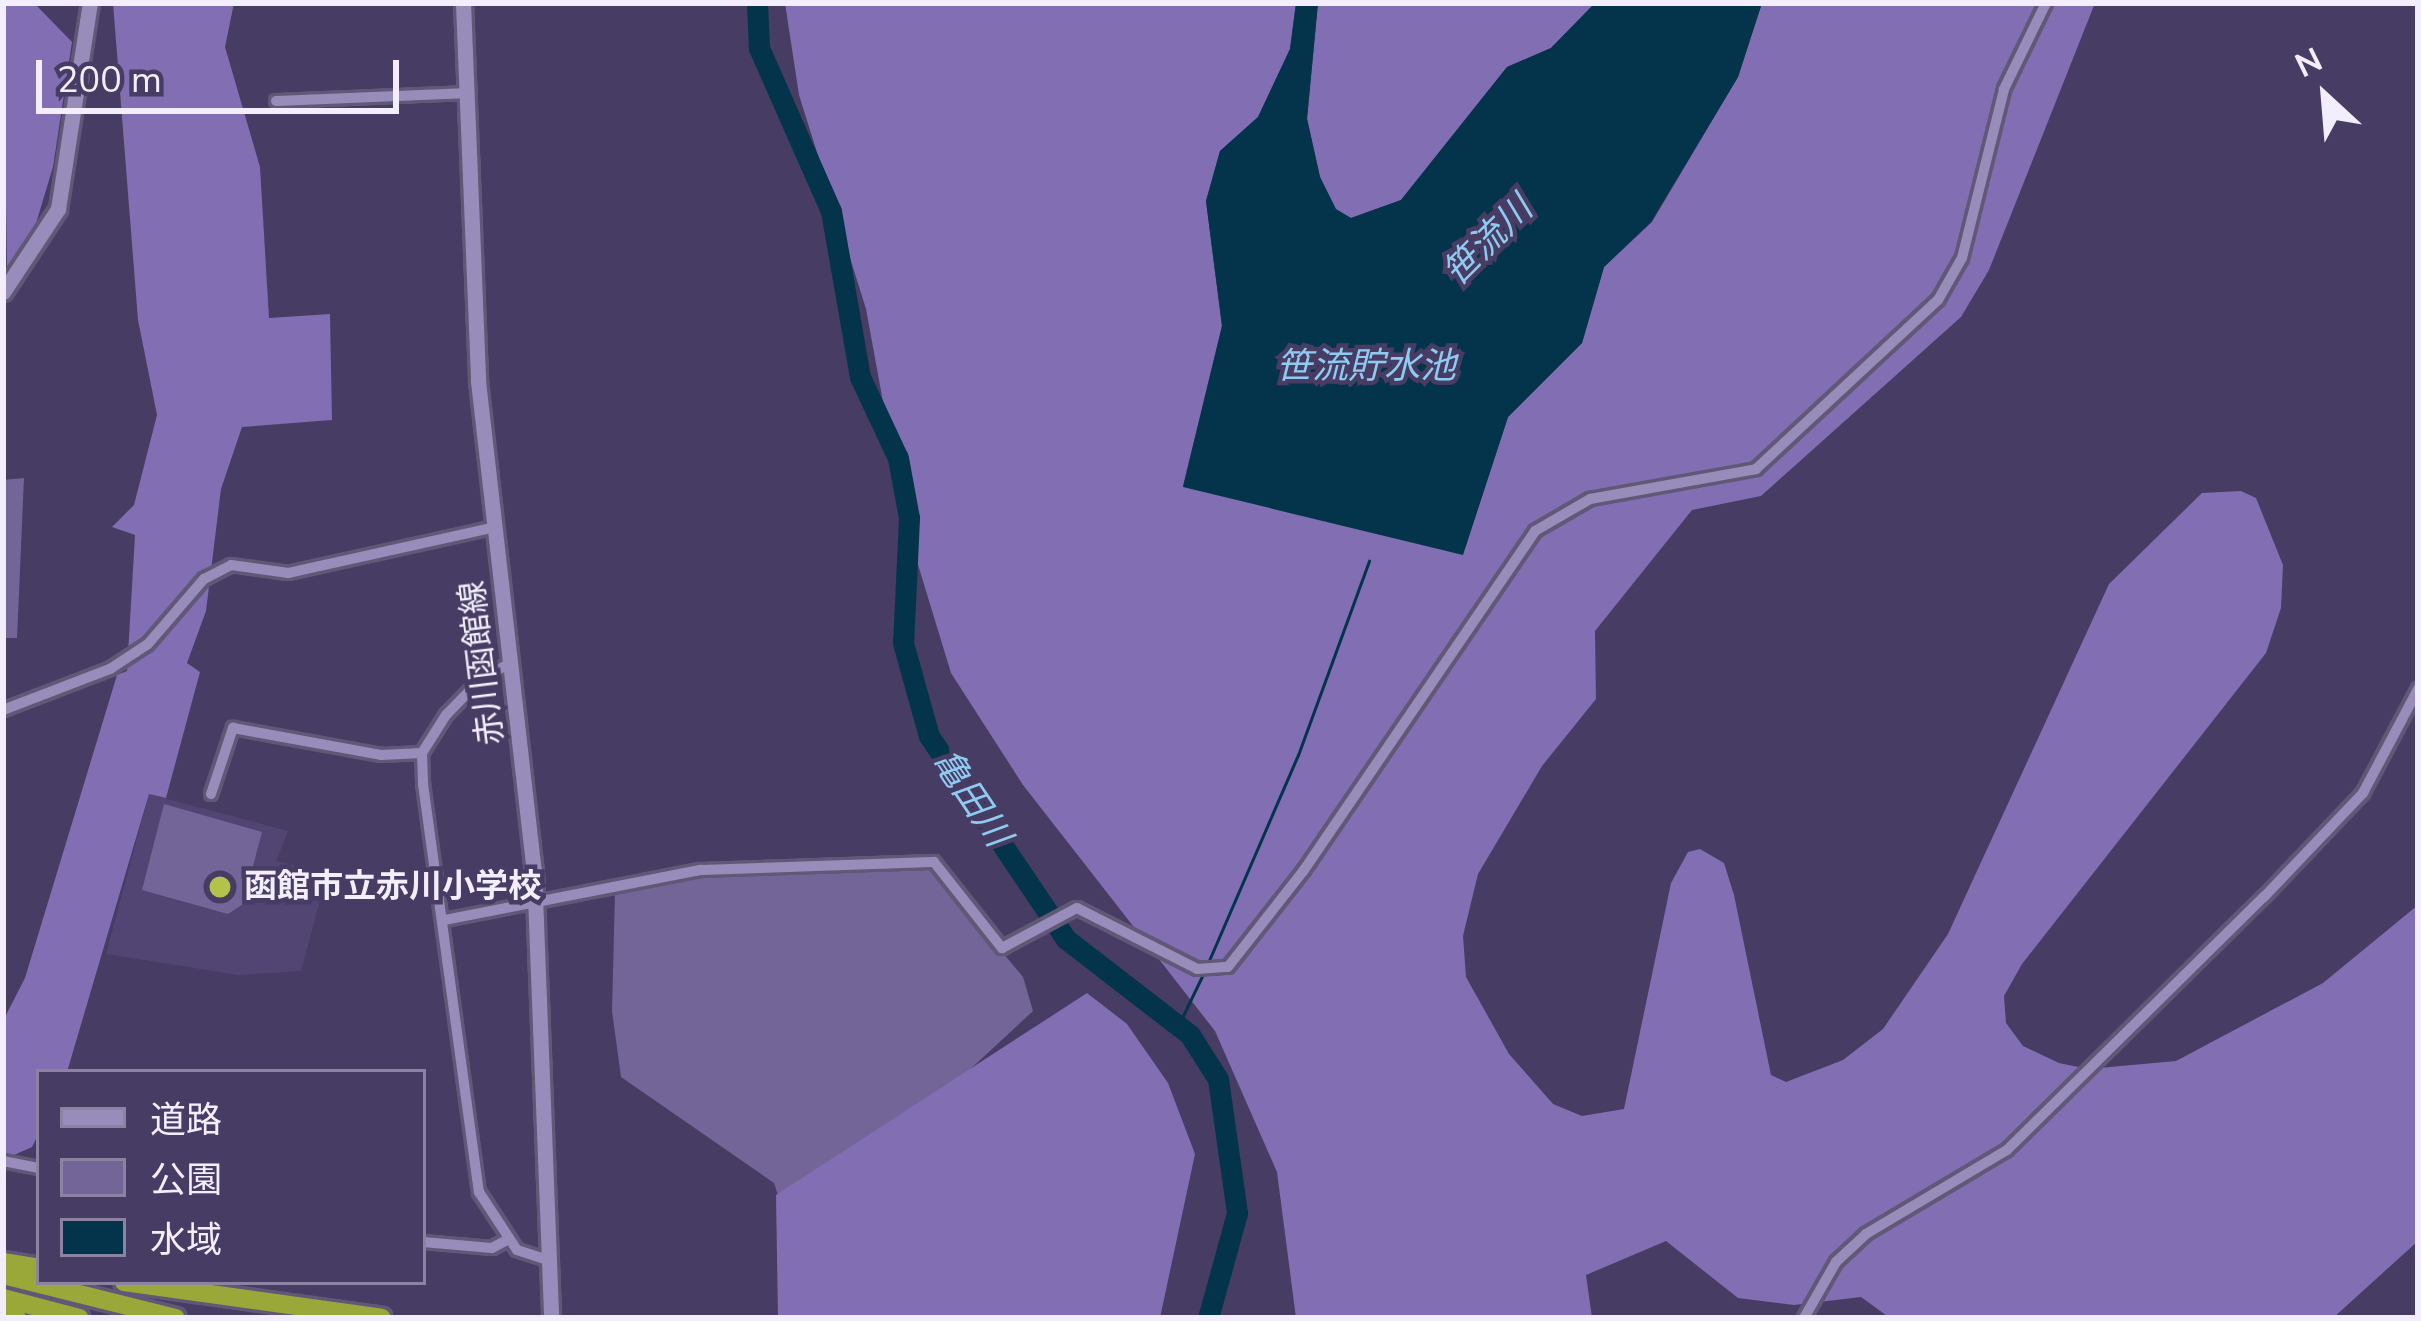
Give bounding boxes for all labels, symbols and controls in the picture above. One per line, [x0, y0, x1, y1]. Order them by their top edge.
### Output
scale bar [42, 36, 405, 110]
north arrow [2265, 36, 2385, 156]
text: N [2288, 38, 2330, 89]
text: 200 m [57, 56, 162, 105]
water label: 笹流川 [1435, 188, 1541, 294]
water label: 笹流貯水池 [1276, 345, 1456, 389]
street label: 赤川函館線 [452, 579, 512, 747]
water label: 亀田川 [923, 741, 1019, 855]
place label: 函館市立赤川小学校 [244, 867, 541, 907]
marker: 函館市立赤川小学校 [207, 874, 233, 900]
legend [36, 1069, 426, 1285]
text: 道路 [150, 1096, 222, 1145]
text: 公園 [150, 1156, 222, 1205]
text: 水域 [150, 1216, 222, 1265]

